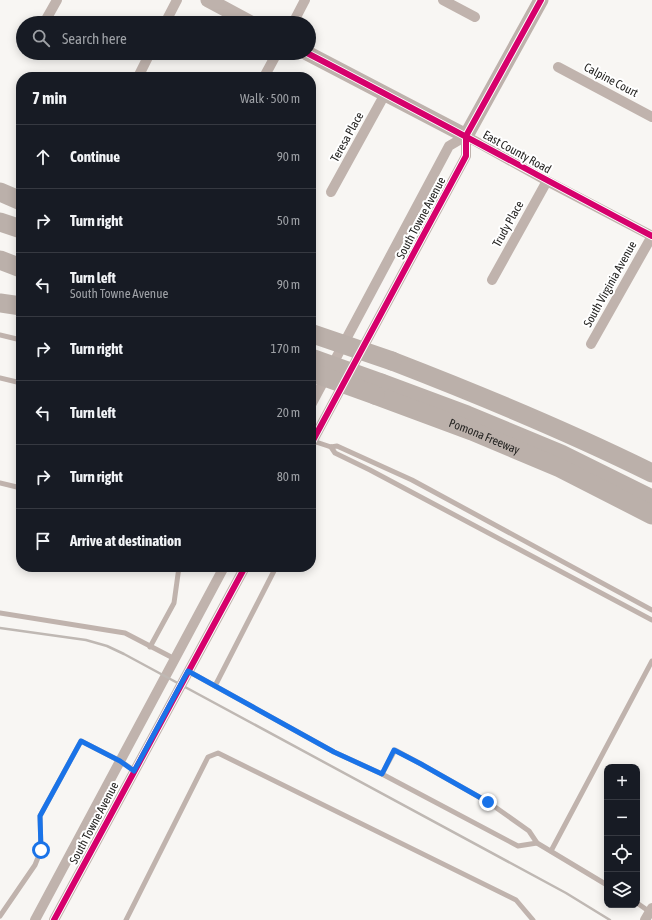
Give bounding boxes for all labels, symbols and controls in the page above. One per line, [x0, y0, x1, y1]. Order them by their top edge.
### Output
search box [16, 16, 316, 60]
icon: search [30, 27, 52, 49]
text: Search here [62, 30, 127, 47]
street label: Calpine Court [582, 60, 641, 100]
text: 7 min [32, 88, 67, 108]
text: Walk · 500 m [240, 91, 300, 106]
street label: Teresa Place [328, 110, 366, 164]
street label: East County Road [481, 128, 553, 176]
icon: ahead [32, 146, 54, 168]
text: Continue [70, 148, 120, 165]
text: 90 m [277, 149, 300, 164]
street label: South Towne Avenue [394, 175, 448, 261]
street label: Trudy Place [490, 198, 526, 250]
icon: right [32, 210, 54, 232]
text: Turn right [70, 212, 123, 229]
text: 50 m [277, 213, 300, 228]
street label: South Virginia Avenue [581, 239, 639, 329]
text: Turn left [70, 269, 116, 286]
icon: left [32, 274, 54, 296]
text: 90 m [277, 277, 300, 292]
text: South Towne Avenue [70, 286, 168, 301]
icon: right [32, 338, 54, 360]
text: Turn right [70, 340, 123, 357]
text: 170 m [271, 341, 300, 356]
icon: left [32, 402, 54, 424]
text: Turn left [70, 404, 116, 421]
text: 20 m [277, 405, 300, 420]
street label: Pomona Freeway [447, 416, 522, 457]
icon: right [32, 466, 54, 488]
text: Turn right [70, 468, 123, 485]
text: 80 m [277, 469, 300, 484]
icon: arrive [32, 530, 54, 552]
text: Arrive at destination [70, 532, 181, 549]
map controls [604, 764, 640, 908]
button: + [604, 764, 640, 800]
street label: South Towne Avenue [67, 780, 121, 866]
route end [479, 793, 497, 811]
button: − [604, 800, 640, 836]
button: locate [604, 836, 640, 872]
route start [32, 841, 50, 859]
button: layers [604, 872, 640, 908]

